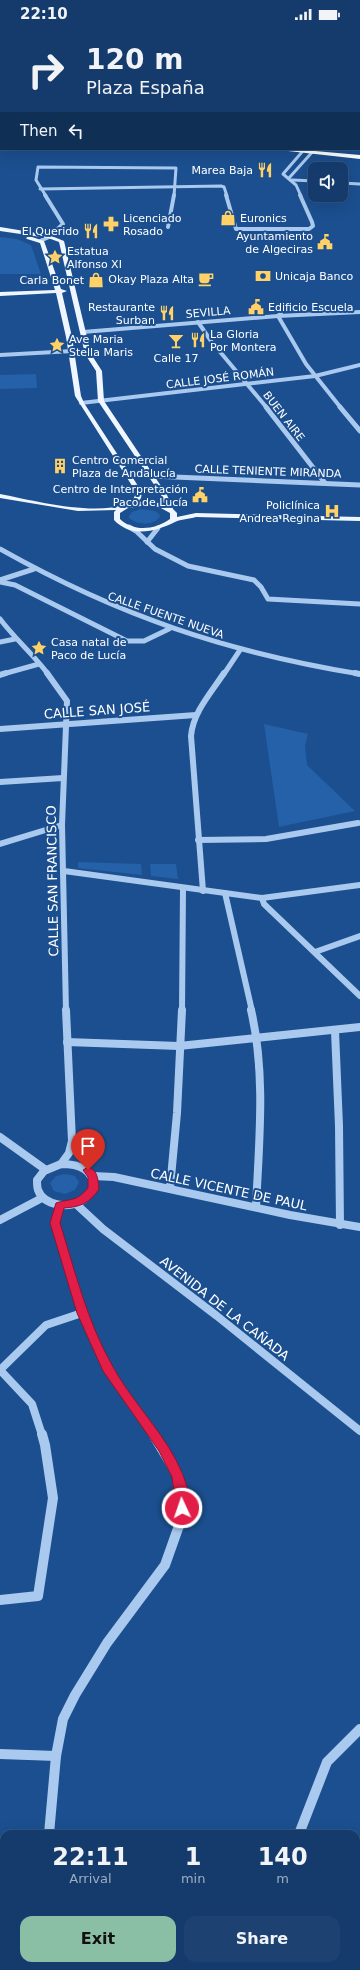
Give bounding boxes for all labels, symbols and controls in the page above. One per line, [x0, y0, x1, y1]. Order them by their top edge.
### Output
text: 22:10 [20, 5, 68, 23]
text: 120 m [86, 43, 183, 76]
icon: right [20, 44, 72, 96]
text: Plaza España [86, 77, 205, 98]
icon: left [65, 120, 87, 142]
text: Then [20, 122, 57, 140]
restaurant icon: Marea Baja [256, 161, 274, 179]
map controls [308, 162, 348, 202]
button: sound [308, 162, 348, 202]
place label: Marea Baja [191, 164, 253, 177]
shop icon: Euronics [219, 209, 237, 227]
place label: Licenciado Rosado [123, 212, 182, 238]
place label: Euronics [240, 212, 287, 225]
pharmacy icon: Licenciado Rosado [102, 215, 120, 233]
restaurant icon: El Querido [82, 222, 100, 240]
place label: El Querido [22, 225, 79, 238]
place label: Ayuntamiento de Algeciras [236, 230, 313, 256]
public building icon: Ayuntamiento de Algeciras [316, 233, 334, 251]
place label: Estatua Alfonso XI [67, 245, 122, 271]
place icon: Estatua Alfonso XI [46, 248, 64, 266]
bank icon: Unicaja Banco [254, 267, 272, 285]
cafe icon: Okay Plaza Alta [197, 270, 215, 288]
place label: Unicaja Banco [275, 270, 353, 283]
shop icon: Carla Bonet [87, 271, 105, 289]
place label: Okay Plaza Alta [108, 273, 194, 286]
place label: Carla Bonet [19, 274, 85, 287]
public building icon: Edificio Escuela [247, 298, 265, 316]
place label: Restaurante Surban [88, 301, 155, 327]
place label: Edificio Escuela [268, 301, 354, 314]
restaurant icon: Restaurante Surban [158, 304, 176, 322]
street label: SEVILLA [185, 304, 231, 321]
place label: La Gloria Por Montera [210, 328, 277, 354]
restaurant icon: La Gloria Por Montera [189, 331, 207, 349]
bar icon: Calle 17 [167, 332, 185, 350]
place label: Ave Maria Stella Maris [69, 333, 133, 359]
place icon: Ave Maria Stella Maris [48, 336, 66, 354]
place label: Calle 17 [154, 352, 198, 365]
street label: CALLE JOSÉ ROMÁN [165, 365, 275, 392]
street label: BUEN AIRE [260, 389, 307, 444]
place label: Centro Comercial Plaza de Andalucía [72, 454, 176, 480]
building icon: Centro Comercial Plaza de Andalucía [51, 457, 69, 475]
street label: CALLE TENIENTE MIRANDA [194, 462, 342, 481]
place label: Centro de Interpretación Paco de Lucía [53, 483, 188, 509]
public building icon: Centro de Interpretación Paco de Lucía [191, 486, 209, 504]
place label: Policlínica Andrea Regina [240, 499, 320, 525]
hospital icon: Policlínica Andrea Regina [323, 502, 341, 520]
street label: CALLE FUENTE NUEVA [106, 589, 226, 642]
place label: Casa natal de Paco de Lucía [51, 636, 127, 662]
place icon: Casa natal de Paco de Lucía [30, 639, 48, 657]
street label: CALLE SAN JOSÉ [43, 699, 151, 722]
street label: CALLE SAN FRANCISCO [44, 805, 61, 957]
pin [71, 1129, 105, 1170]
icon: arrive [77, 1135, 99, 1157]
street label: CALLE VICENTE DE PAUL [149, 1166, 309, 1214]
street label: AVENIDA DE LA CAÑADA [157, 1253, 292, 1364]
position arrow [161, 1487, 203, 1529]
text: 22:11 [52, 1843, 129, 1871]
text: 1 [185, 1843, 201, 1871]
text: 140 [258, 1843, 308, 1871]
text: Arrival [69, 1871, 112, 1886]
text: min [181, 1871, 205, 1886]
text: m [276, 1871, 289, 1886]
button: Exit [20, 1916, 176, 1962]
button: Share [184, 1916, 340, 1962]

